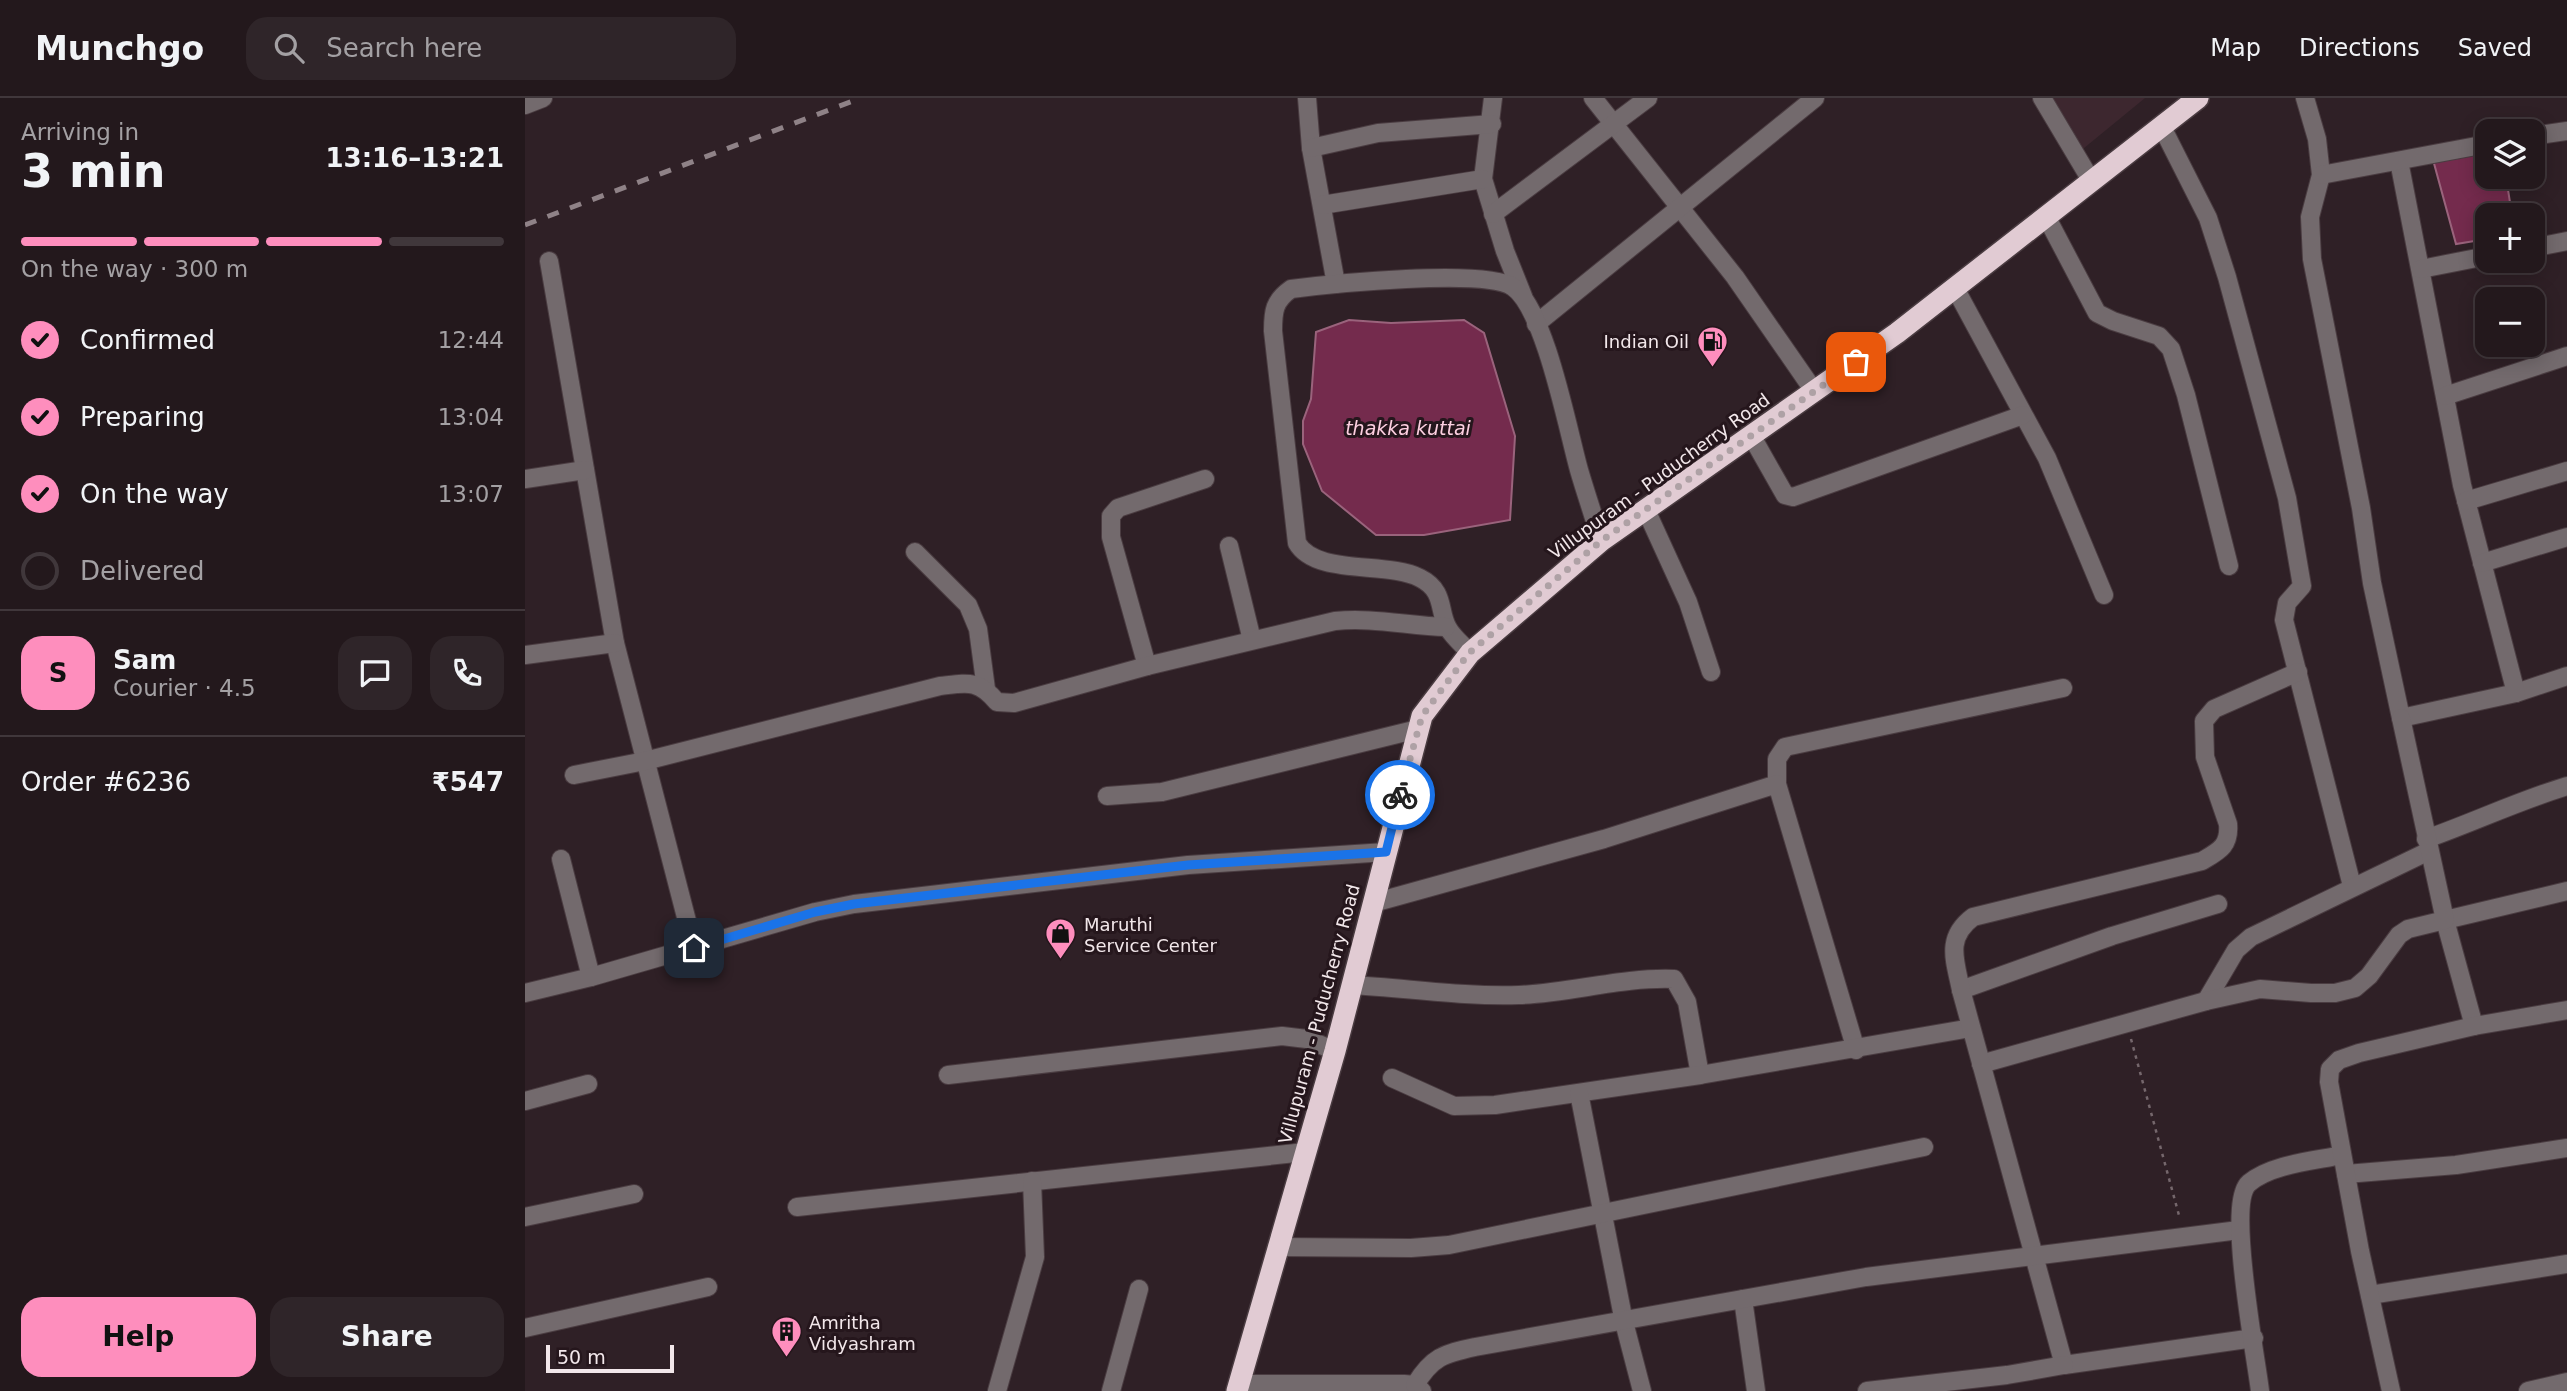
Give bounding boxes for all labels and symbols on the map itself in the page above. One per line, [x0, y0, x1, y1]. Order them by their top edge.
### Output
fuel station icon: Indian Oil [1695, 324, 1729, 368]
place label: Indian Oil [1604, 331, 1689, 352]
pin [1826, 332, 1886, 392]
street label: Villupuram - Puducherry Road [1544, 389, 1774, 563]
water label: thakka kuttai [1345, 417, 1472, 439]
courier [1365, 760, 1435, 830]
street label: Villupuram - Puducherry Road [1274, 882, 1364, 1146]
place label: Maruthi Service Center [1084, 914, 1217, 956]
shop icon: Maruthi Service Center [1044, 917, 1078, 961]
pin [664, 918, 724, 978]
place label: Amritha Vidyashram [809, 1312, 916, 1354]
building icon: Amritha Vidyashram [769, 1315, 803, 1359]
scale bar [546, 1342, 674, 1374]

